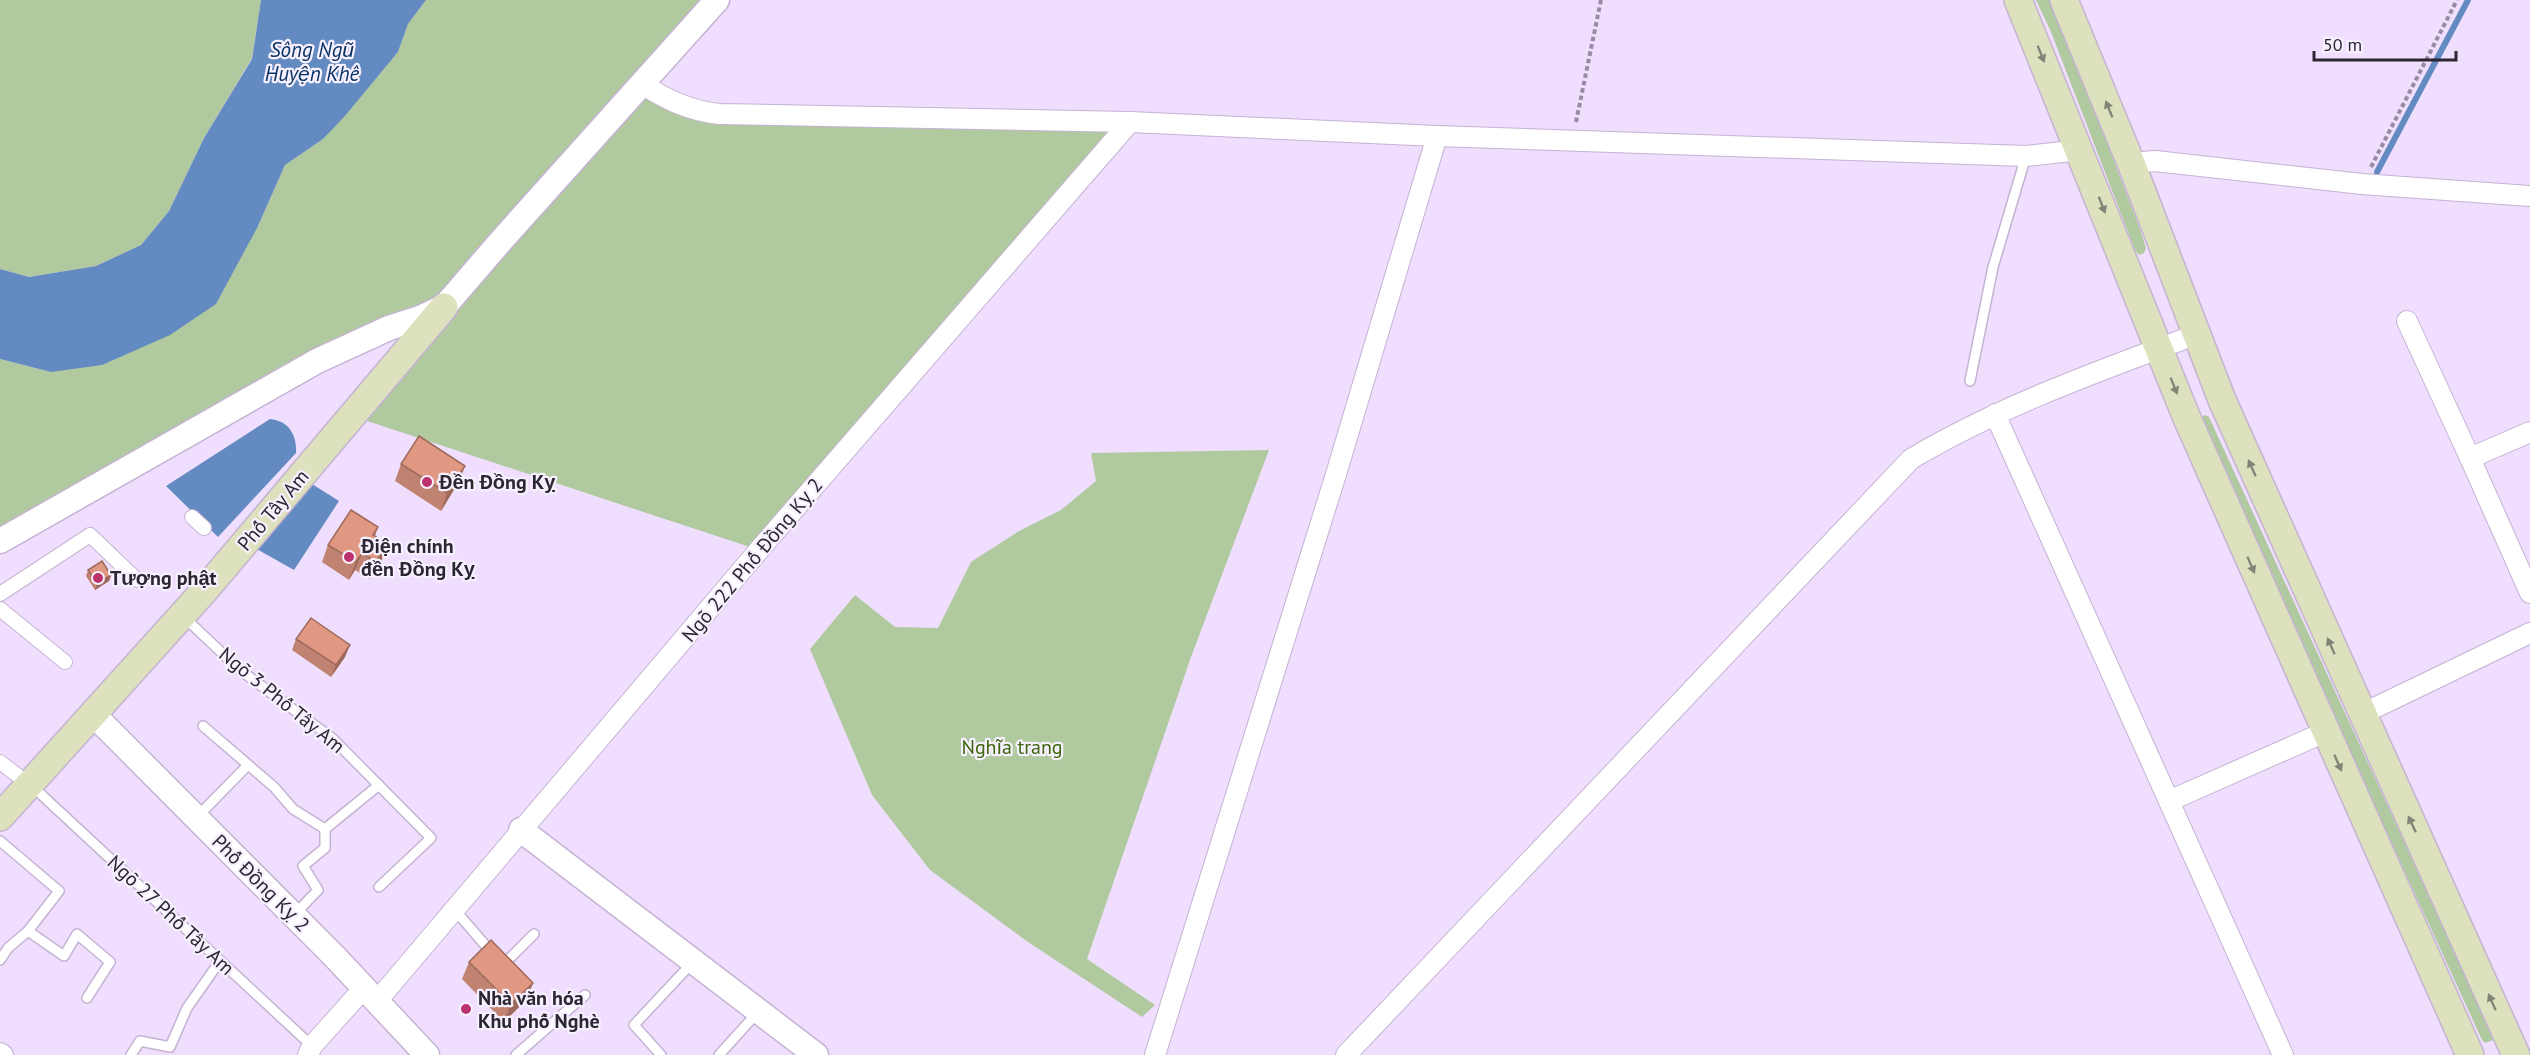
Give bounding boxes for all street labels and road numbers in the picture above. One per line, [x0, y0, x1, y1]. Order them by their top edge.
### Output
street label: Phố Tây Am [231, 464, 315, 556]
street label: Ngõ 222 Phố Đồng Kỵ 2 [676, 473, 828, 647]
street label: Ngõ 3 Phố Tây Am [214, 641, 350, 759]
street label: Phố Đồng Kỵ 2 [207, 829, 315, 937]
street label: Ngõ 27 Phố Tây Am [102, 849, 240, 981]

